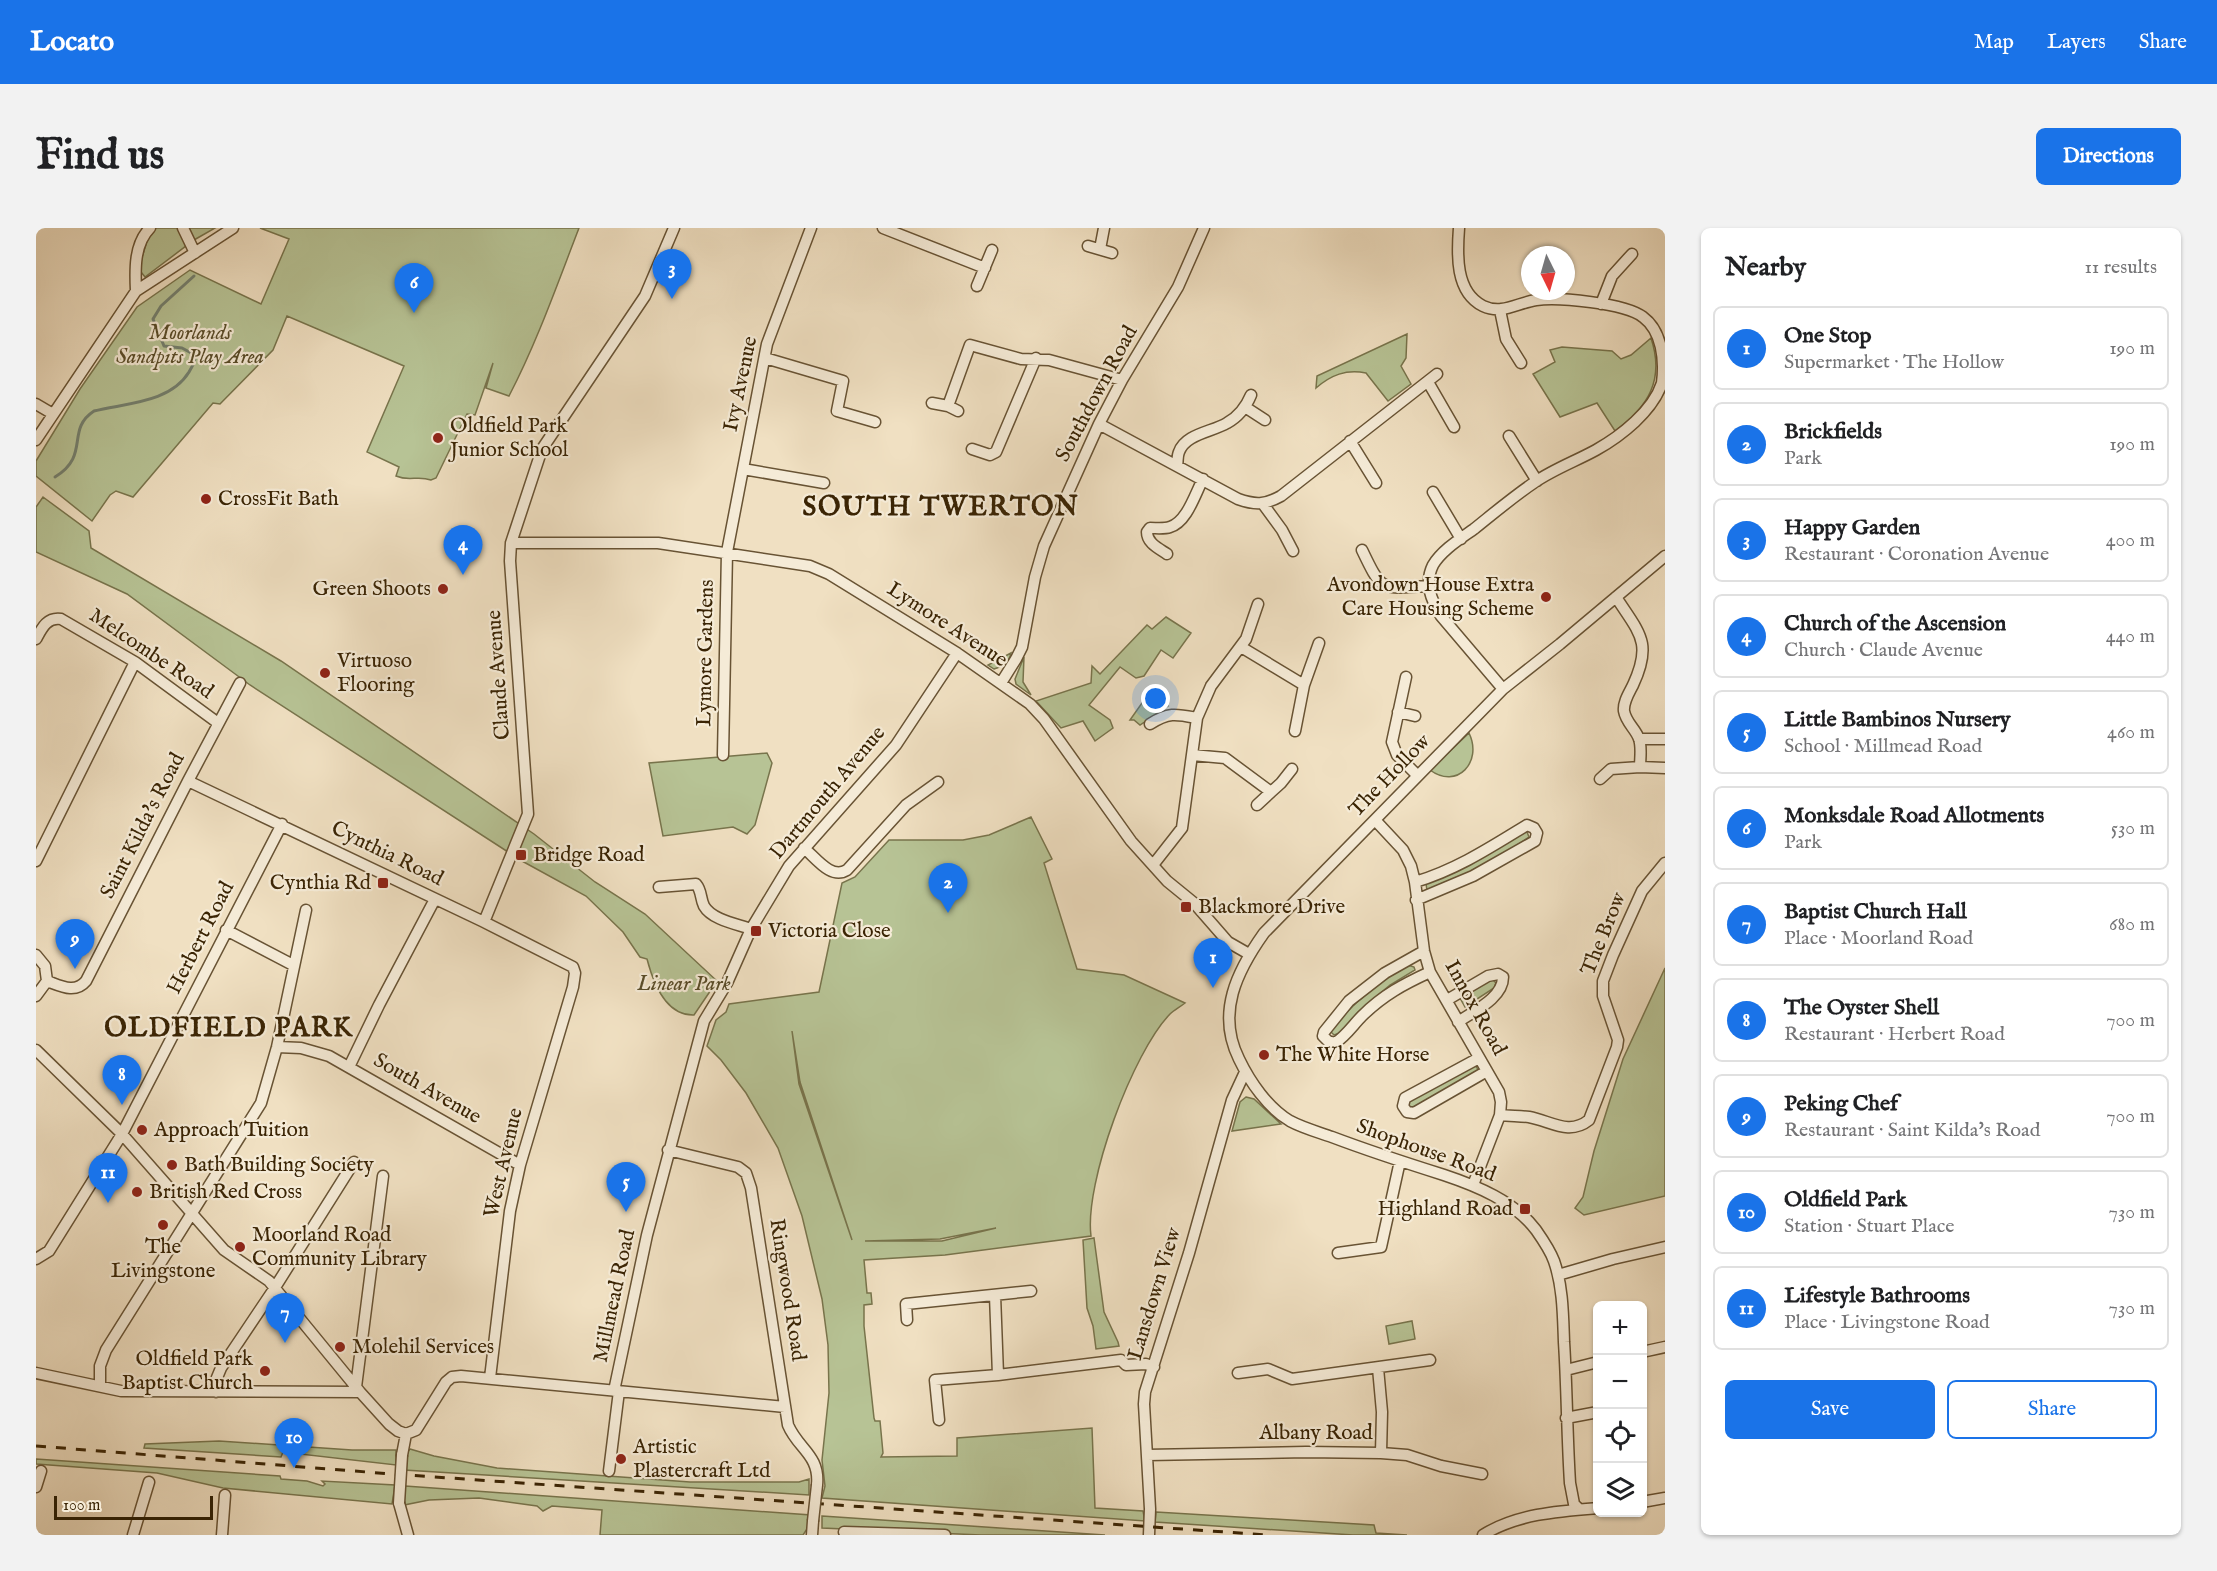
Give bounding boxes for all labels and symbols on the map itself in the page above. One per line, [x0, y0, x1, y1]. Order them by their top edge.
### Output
north arrow [1521, 246, 1575, 300]
pin: 3 [652, 250, 692, 299]
pin: 6 [394, 264, 434, 313]
park label: Moorlands Sandpits Play Area [116, 320, 264, 371]
street label: Southdown Road [1050, 320, 1145, 467]
street label: Ivy Avenue [718, 333, 764, 434]
place label: Oldfield Park Junior School [448, 413, 569, 464]
marker: Oldfield Park Junior School [431, 431, 445, 445]
place label: CrossFit Bath [218, 486, 339, 513]
district label: SOUTH TWERTON [803, 491, 1079, 525]
marker: CrossFit Bath [199, 492, 213, 506]
pin: 4 [444, 526, 482, 575]
place label: Avondown House Extra Care Housing Scheme [1326, 572, 1535, 623]
place label: Green Shoots [312, 576, 431, 603]
street label: Lymore Avenue [882, 576, 1013, 674]
street label: Lymore Gardens [691, 579, 721, 727]
marker: Green Shoots [436, 582, 450, 596]
marker: Avondown House Extra Care Housing Scheme [1539, 590, 1553, 604]
street label: Melcombe Road [84, 602, 219, 706]
street label: Claude Avenue [481, 609, 517, 741]
place label: Virtuoso Flooring [336, 648, 415, 699]
marker: Virtuoso Flooring [318, 666, 332, 680]
your location [1141, 684, 1170, 713]
street label: Dartmouth Avenue [764, 720, 892, 865]
street label: The Hollow [1343, 728, 1437, 823]
street label: Saint Kilda's Road [95, 748, 192, 903]
street label: Cynthia Road [326, 815, 448, 893]
place label: Bridge Road [533, 842, 645, 869]
marker: Bridge Road [514, 848, 528, 862]
pin: 2 [928, 864, 968, 913]
place label: Cynthia Rd [270, 870, 372, 897]
street label: Herbert Road [161, 876, 241, 999]
marker: Cynthia Rd [376, 876, 390, 890]
street label: The Brow [1575, 887, 1633, 979]
place label: Blackmore Drive [1198, 894, 1346, 921]
marker: Blackmore Drive [1179, 900, 1193, 914]
place label: Victoria Close [767, 918, 891, 945]
pin: 9 [56, 920, 94, 969]
marker: Victoria Close [749, 924, 763, 938]
pin: 1 [1194, 938, 1232, 988]
street label: Innox Road [1438, 956, 1513, 1061]
park label: Linear Park [636, 971, 731, 998]
district label: OLDFIELD PARK [104, 1012, 354, 1046]
place label: The White Horse [1276, 1042, 1430, 1069]
street label: South Avenue [368, 1047, 486, 1131]
marker: The White Horse [1257, 1048, 1271, 1062]
pin: 8 [102, 1056, 142, 1105]
street label: West Avenue [478, 1105, 530, 1221]
street label: Shophouse Road [1352, 1113, 1500, 1189]
place label: Approach Tuition [153, 1117, 309, 1144]
marker: Approach Tuition [135, 1123, 149, 1137]
place label: Bath Building Society [184, 1152, 374, 1179]
pin: 11 [88, 1154, 128, 1203]
marker: Bath Building Society [165, 1158, 179, 1172]
pin: 5 [606, 1162, 646, 1212]
place label: British Red Cross [149, 1179, 302, 1206]
marker: British Red Cross [130, 1185, 144, 1199]
place label: Highland Road [1378, 1196, 1514, 1223]
marker: Highland Road [1518, 1202, 1532, 1216]
street label: Ringwood Road [762, 1217, 812, 1364]
marker: The Livingstone [156, 1218, 170, 1232]
place label: Moorland Road Community Library [252, 1222, 428, 1273]
street label: Lansdown View [1122, 1223, 1188, 1364]
street label: Millmead Road [588, 1226, 642, 1365]
place label: The Livingstone [111, 1234, 216, 1285]
marker: Moorland Road Community Library [233, 1240, 247, 1254]
pin: 7 [266, 1294, 304, 1343]
place label: Molehil Services [352, 1334, 494, 1361]
marker: Molehil Services [333, 1340, 347, 1354]
place label: Oldfield Park Baptist Church [122, 1346, 254, 1397]
marker: Oldfield Park Baptist Church [258, 1364, 272, 1378]
pin: 10 [274, 1418, 314, 1468]
street label: Albany Road [1258, 1420, 1374, 1447]
place label: Artistic Plastercraft Ltd [632, 1434, 771, 1485]
marker: Artistic Plastercraft Ltd [614, 1452, 628, 1466]
scale bar [54, 1493, 213, 1520]

